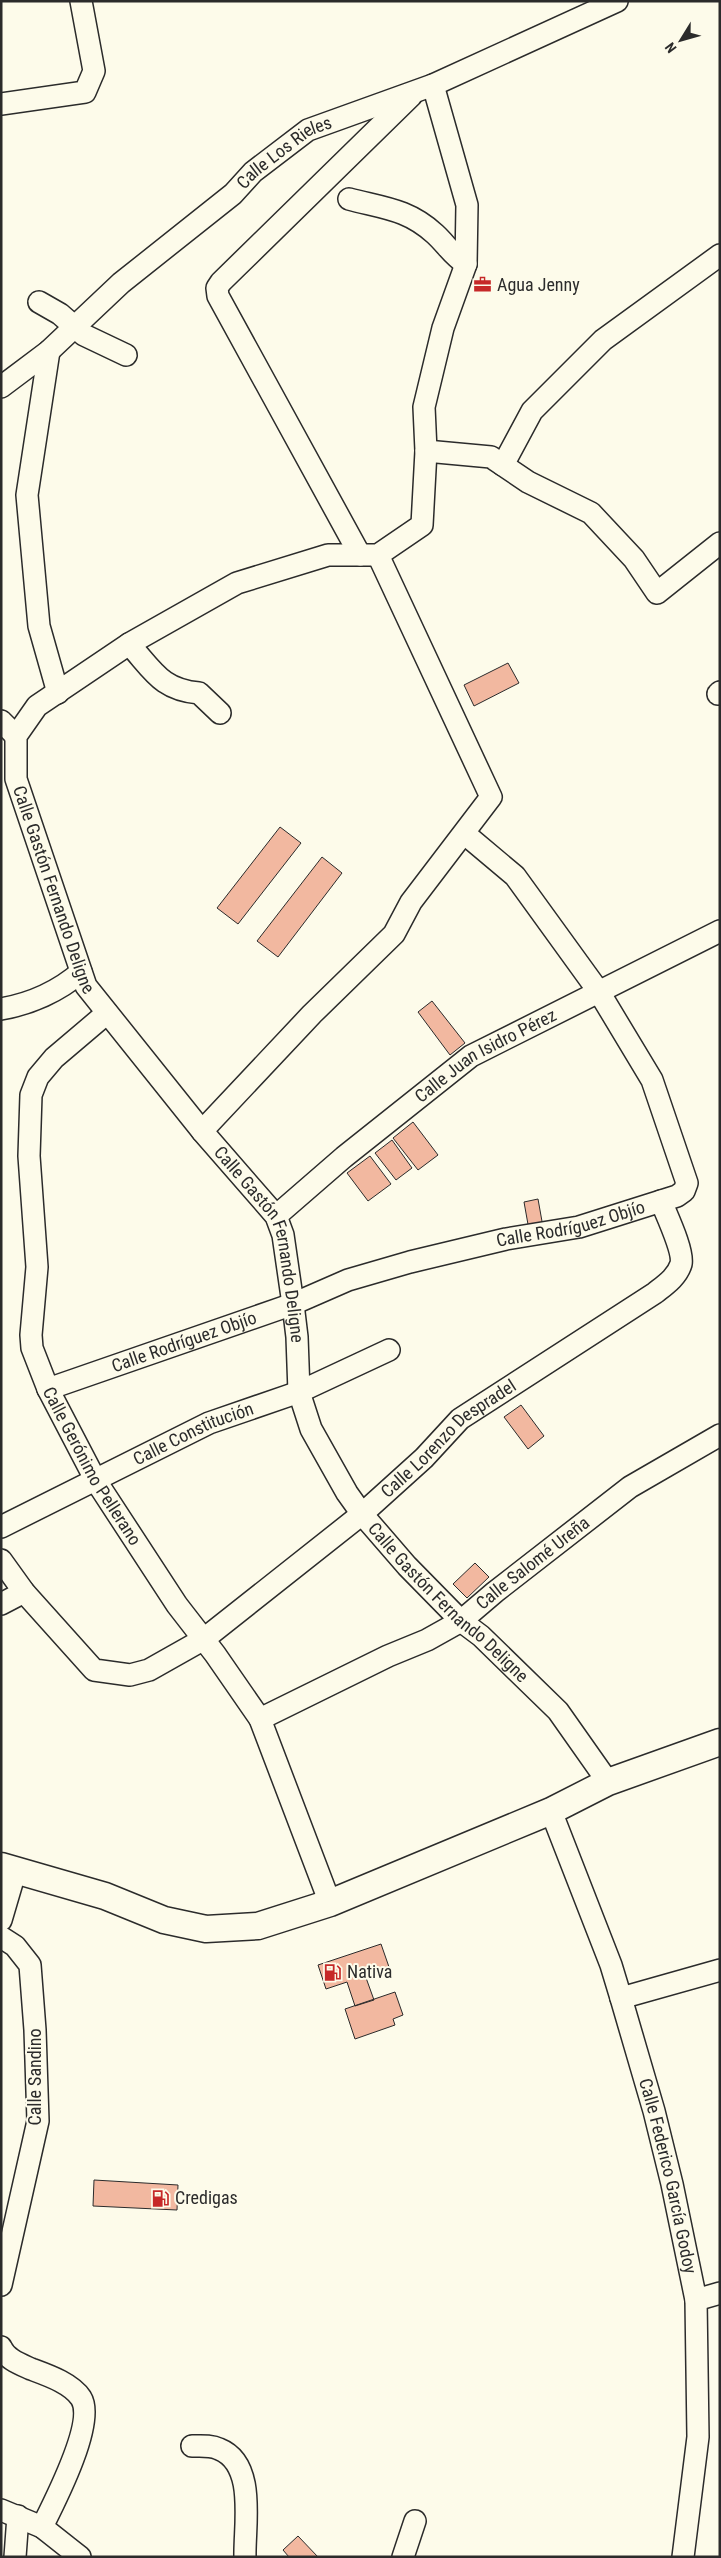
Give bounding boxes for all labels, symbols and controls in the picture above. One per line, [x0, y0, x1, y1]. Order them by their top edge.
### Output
north arrow [656, 15, 706, 65]
text: N [662, 40, 680, 56]
street label: Calle Los Rieles [232, 111, 334, 193]
place label: Agua Jenny [497, 274, 580, 295]
office icon: Agua Jenny [473, 275, 493, 295]
street label: Calle Gastón Fernando Deligne [9, 783, 99, 998]
street label: Calle Juan Isidro Pérez [410, 1004, 560, 1107]
street label: Calle Gastón Fernando Deligne [210, 1142, 308, 1343]
street label: Calle Rodríguez Objío [494, 1196, 647, 1251]
street label: Calle Rodríguez Objío [109, 1306, 259, 1376]
street label: Calle Lorenzo Despradel [376, 1375, 520, 1502]
street label: Calle Gerónimo Pellerano [39, 1383, 146, 1549]
street label: Calle Constitución [130, 1398, 256, 1469]
street label: Calle Salomé Ureña [471, 1512, 593, 1614]
street label: Calle Gastón Fernando Deligne [364, 1518, 533, 1686]
place label: Nativa [347, 1961, 392, 1982]
fuel station icon: Nativa [323, 1962, 343, 1982]
street label: Calle Sandino [24, 2028, 45, 2126]
street label: Calle Federico García Godoy [635, 2076, 701, 2276]
place label: Credigas [175, 2187, 238, 2208]
fuel station icon: Credigas [151, 2188, 171, 2208]

